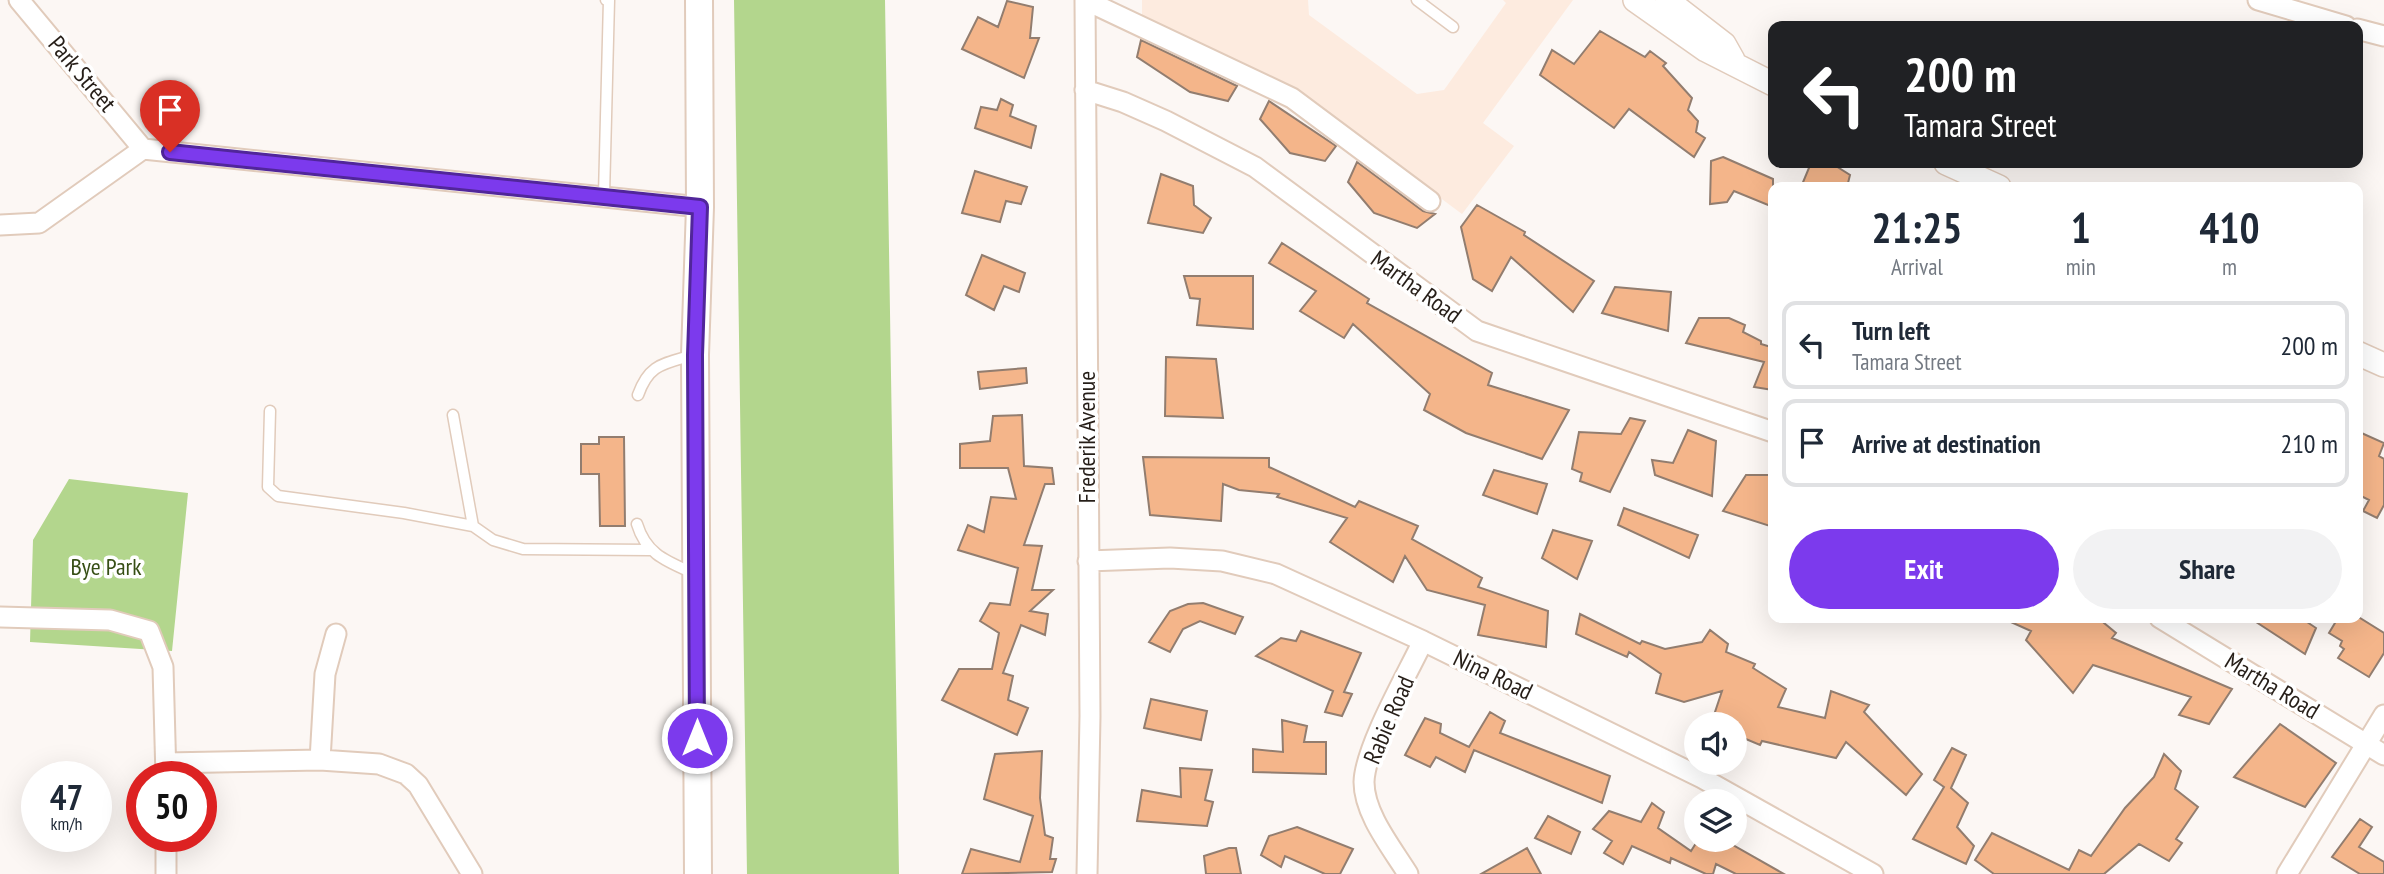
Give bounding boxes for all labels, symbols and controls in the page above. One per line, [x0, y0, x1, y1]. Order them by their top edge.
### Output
street label: Park Street [42, 29, 123, 118]
text: 200 m [1904, 42, 2017, 106]
icon: left [1789, 49, 1880, 140]
pin [140, 80, 200, 152]
icon: arrive [151, 91, 189, 129]
text: Tamara Street [1904, 104, 2057, 146]
text: 21:25 [1871, 200, 1962, 255]
text: 1 [2071, 200, 2091, 255]
text: 410 [2199, 200, 2260, 255]
street label: Martha Road [1365, 243, 1468, 330]
text: Arrival [1891, 252, 1943, 281]
text: min [2066, 252, 2096, 281]
text: m [2222, 252, 2237, 281]
text: Turn left [1852, 314, 1930, 347]
icon: left [1793, 326, 1831, 364]
text: 200 m [2280, 329, 2338, 362]
text: Tamara Street [1852, 347, 1962, 376]
street label: Frederik Avenue [1071, 371, 1102, 503]
icon: arrive [1793, 424, 1831, 462]
text: Arrive at destination [1852, 427, 2041, 460]
text: 210 m [2280, 427, 2338, 460]
button: Exit [1789, 529, 2059, 609]
button: Share [2073, 529, 2342, 609]
park label: Bye Park [71, 551, 142, 582]
street label: Nina Road [1449, 642, 1538, 707]
street label: Martha Road [2219, 645, 2325, 726]
street label: Rabie Road [1356, 671, 1421, 769]
position arrow [660, 701, 734, 775]
map controls [1684, 712, 1747, 852]
button: sound [1684, 712, 1747, 775]
speed limit sign: 50 [126, 761, 217, 852]
text: 47 [50, 774, 83, 820]
button: layers [1684, 789, 1747, 852]
text: km/h [51, 812, 82, 835]

